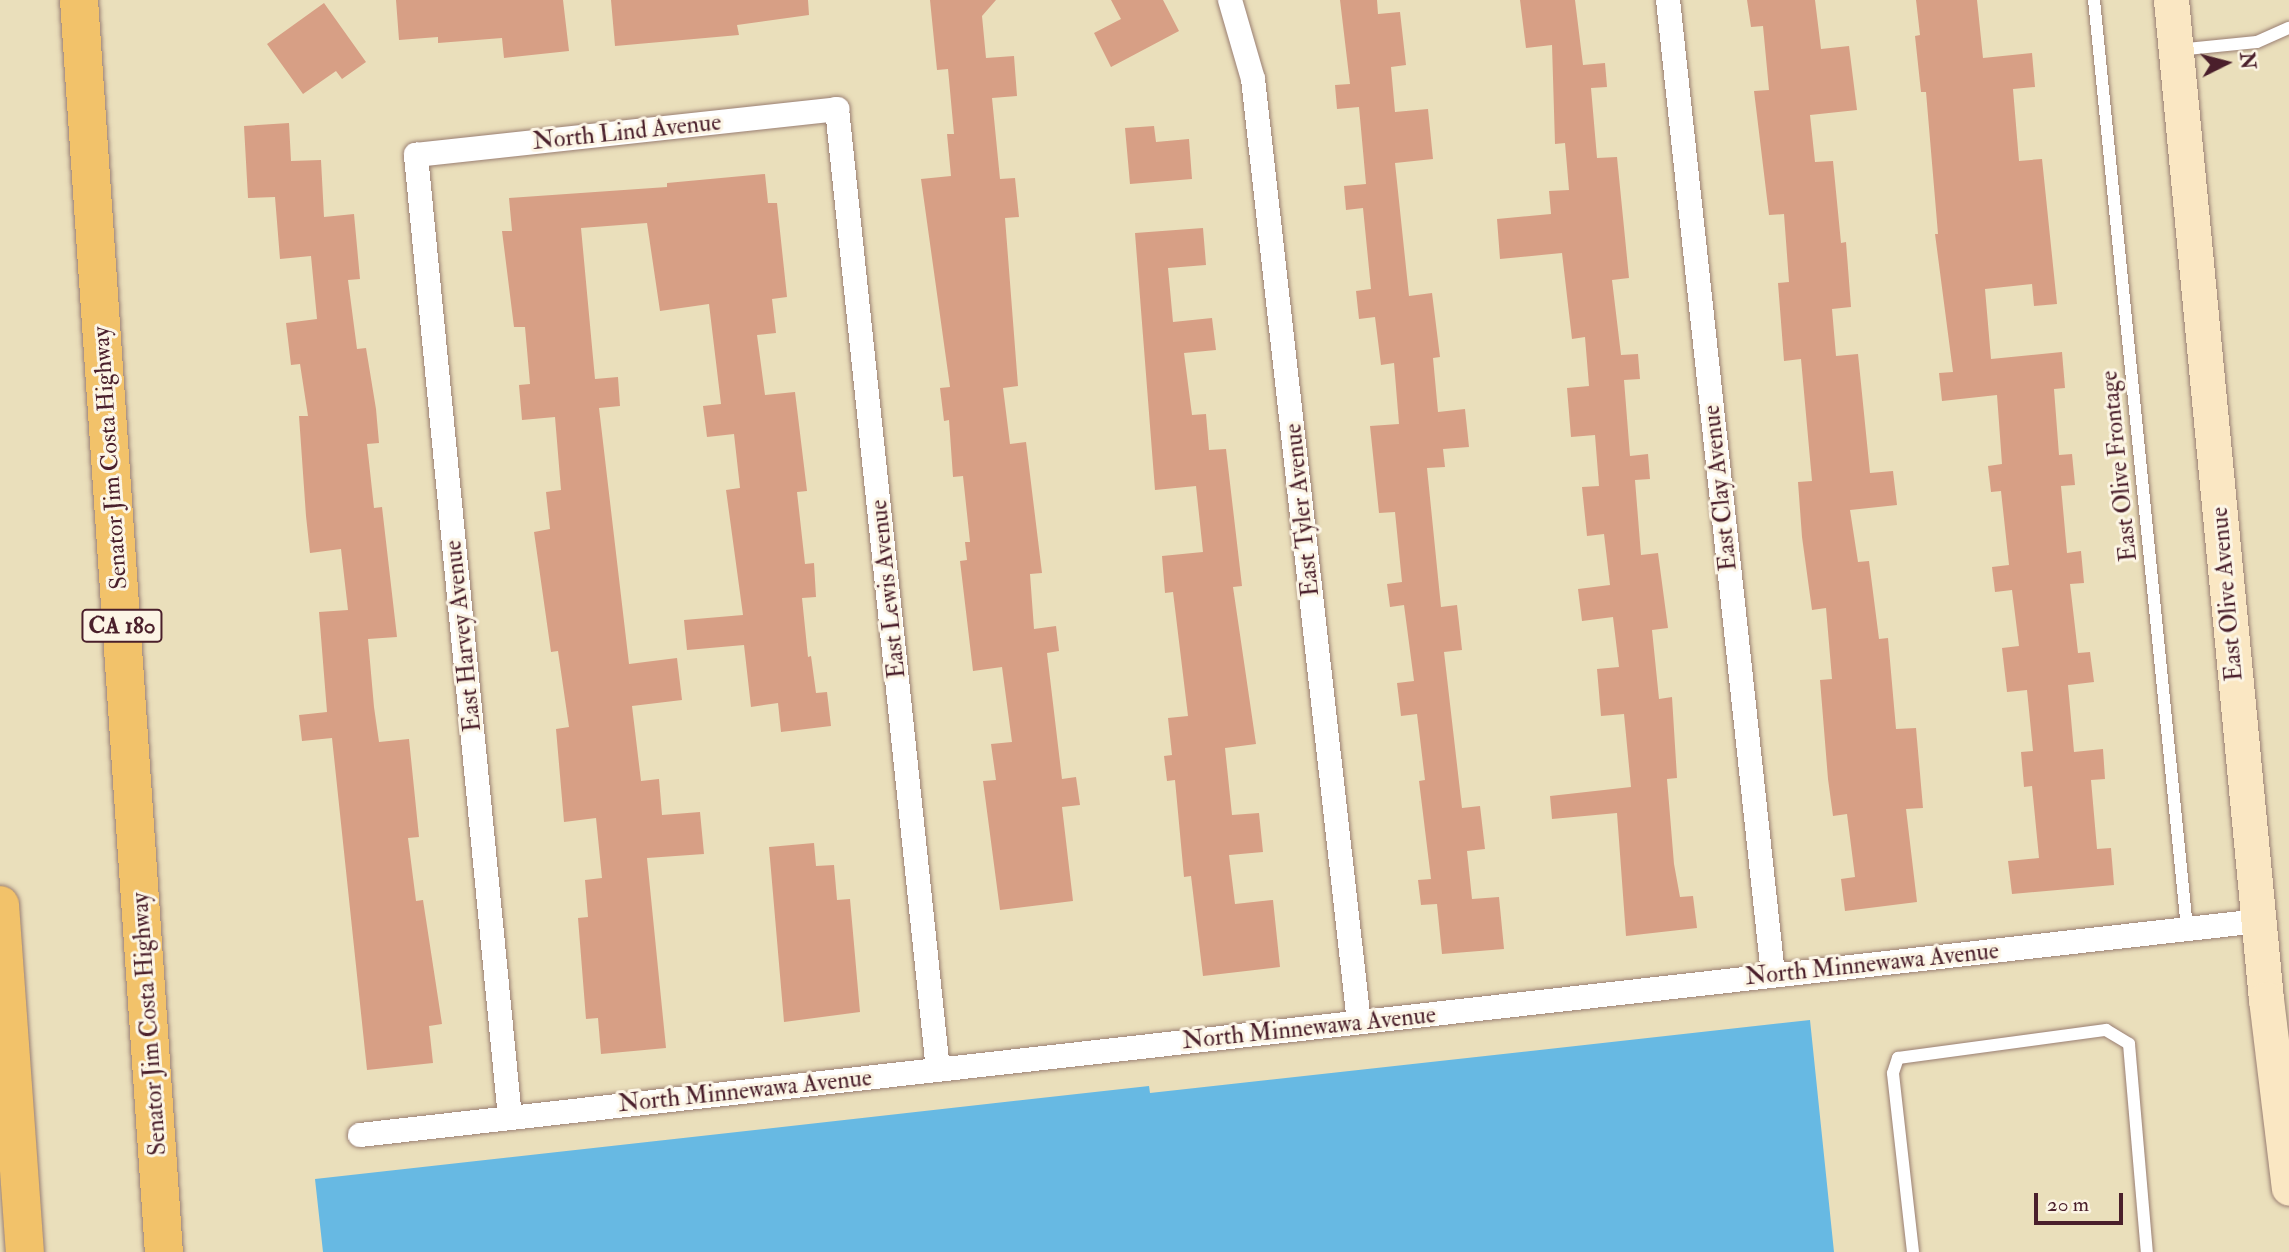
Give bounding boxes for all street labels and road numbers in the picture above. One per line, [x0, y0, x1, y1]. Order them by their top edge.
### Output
street label: North Lind Avenue [531, 108, 723, 156]
street label: Senator Jim Costa Highway [86, 326, 134, 590]
street label: East Olive Frontage [2095, 369, 2143, 563]
street label: East Clay Avenue [1697, 404, 1743, 572]
street label: East Tyler Avenue [1279, 422, 1325, 598]
street label: East Lewis Avenue [864, 498, 912, 680]
street label: East Olive Avenue [2205, 506, 2249, 682]
street label: East Harvey Avenue [439, 539, 487, 733]
road number: CA 180 [80, 606, 164, 646]
street label: Senator Jim Costa Highway [125, 892, 173, 1156]
street label: North Minnewawa Avenue [1744, 936, 2000, 992]
street label: North Minnewawa Avenue [1181, 1000, 1437, 1056]
street label: North Minnewawa Avenue [617, 1063, 873, 1119]

